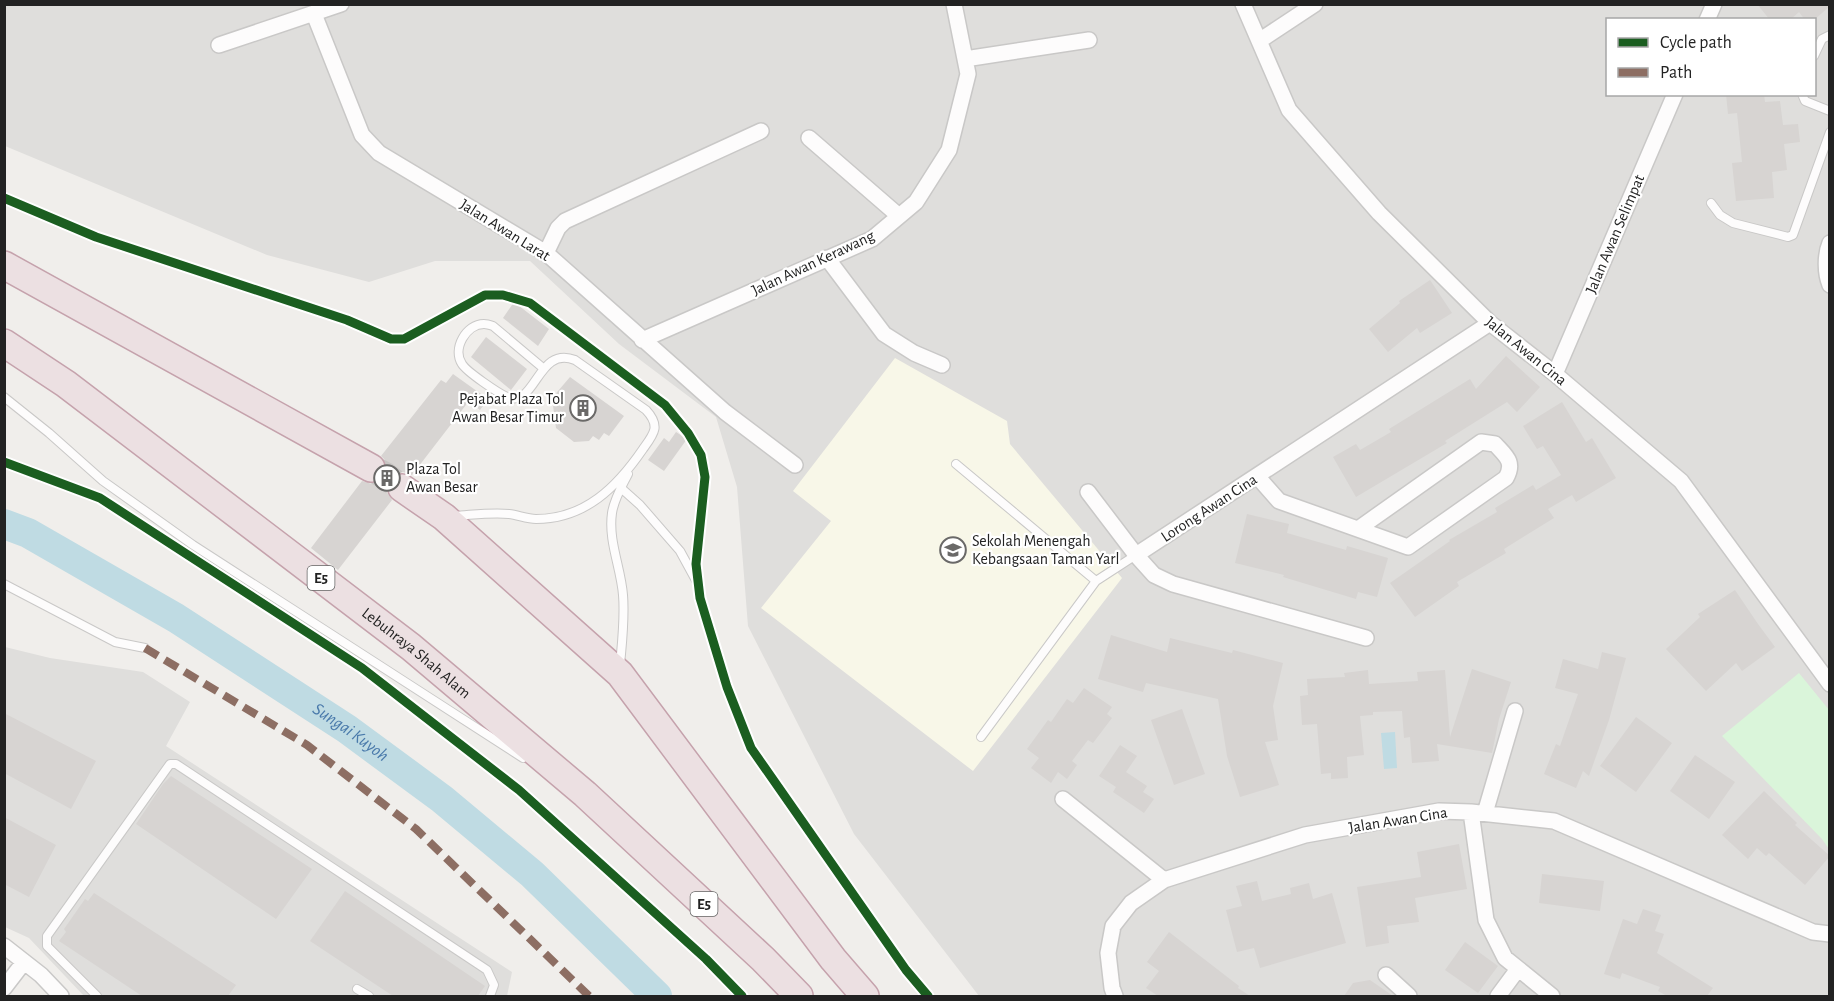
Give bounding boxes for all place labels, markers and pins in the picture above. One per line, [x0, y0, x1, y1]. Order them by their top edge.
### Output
place label: Pejabat Plaza Tol Awan Besar Timur [452, 391, 565, 425]
building icon: Pejabat Plaza Tol Awan Besar Timur [568, 393, 598, 423]
place label: Plaza Tol Awan Besar [406, 461, 479, 495]
building icon: Plaza Tol Awan Besar [372, 463, 402, 493]
place label: Sekolah Menengah Kebangsaan Taman Yarl [972, 533, 1119, 567]
school or university icon: Sekolah Menengah Kebangsaan Taman Yarl [938, 535, 968, 565]

